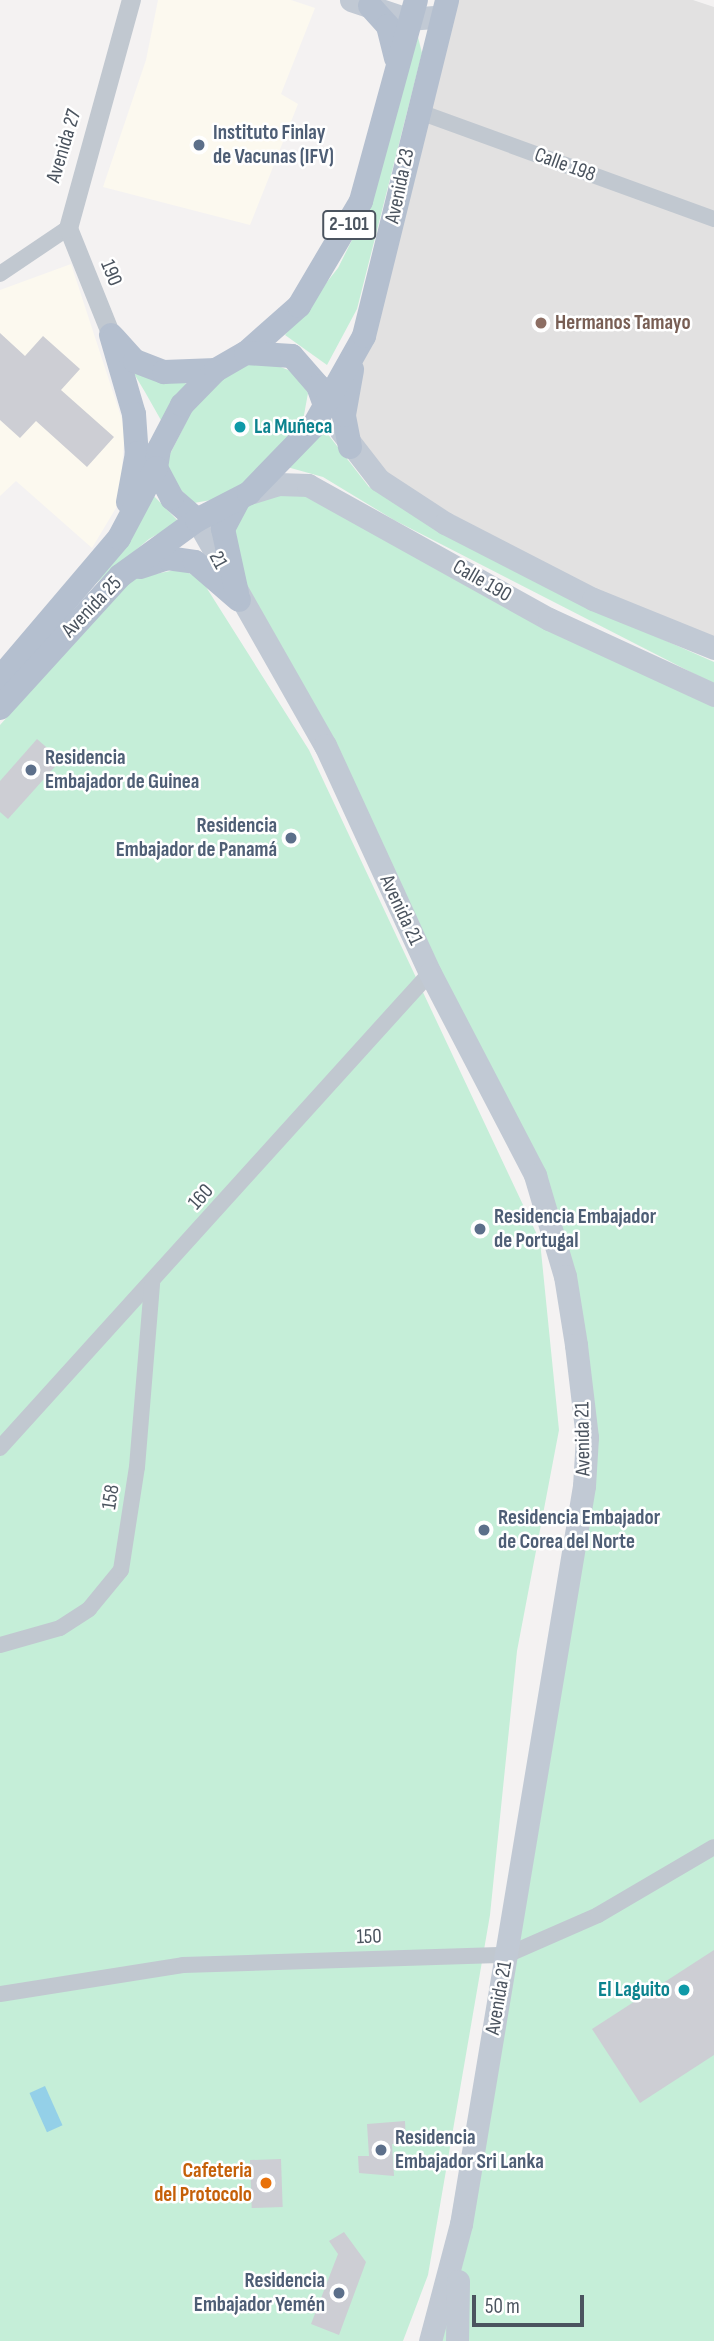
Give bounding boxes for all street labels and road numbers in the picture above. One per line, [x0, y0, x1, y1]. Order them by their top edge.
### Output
street label: Avenida 27 [41, 106, 87, 186]
street label: Calle 198 [531, 142, 599, 188]
street label: Avenida 23 [380, 146, 420, 226]
road number: 2-101 [321, 210, 377, 241]
street label: 190 [94, 256, 128, 290]
street label: 21 [203, 547, 233, 573]
street label: Calle 190 [448, 554, 516, 608]
street label: Avenida 25 [57, 571, 127, 643]
street label: Avenida 21 [374, 871, 428, 949]
street label: 160 [183, 1179, 219, 1215]
street label: Avenida 21 [570, 1402, 596, 1476]
street label: 158 [97, 1483, 125, 1511]
street label: 150 [356, 1924, 382, 1950]
street label: Avenida 21 [480, 1959, 518, 2037]

